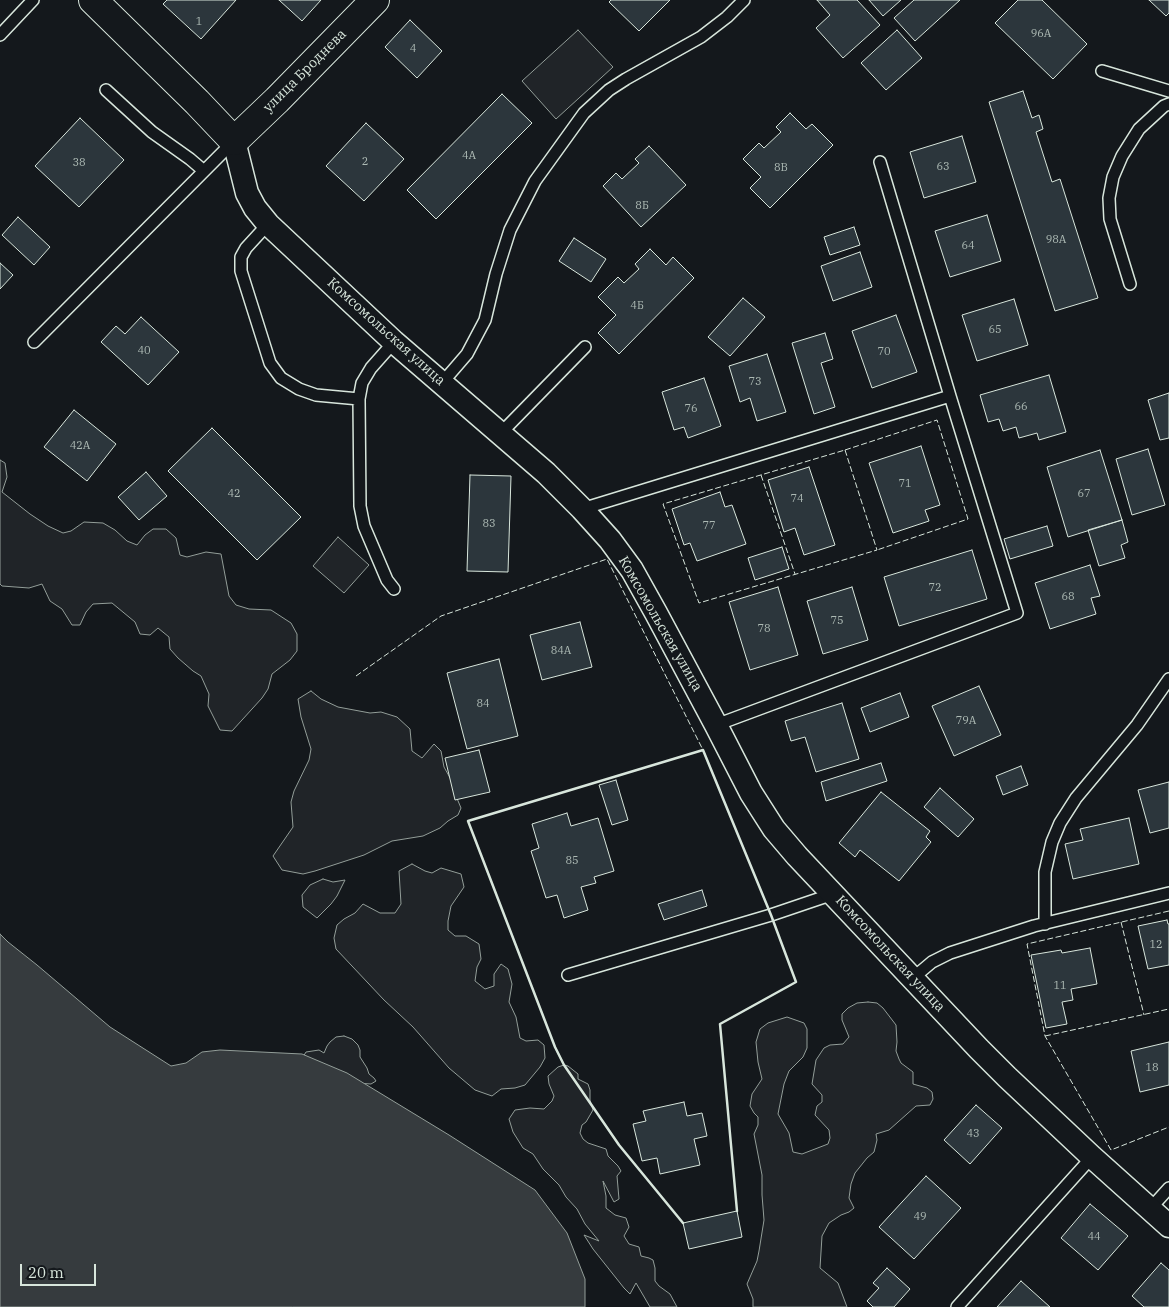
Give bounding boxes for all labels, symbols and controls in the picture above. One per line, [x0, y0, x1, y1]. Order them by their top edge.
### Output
house number: 1 [196, 15, 202, 29]
street label: улица Броднева [260, 26, 350, 116]
house number: 96А [1031, 27, 1051, 41]
house number: 4 [410, 42, 416, 56]
house number: 4А [462, 149, 476, 163]
house number: 2 [362, 155, 368, 169]
house number: 38 [72, 156, 86, 170]
house number: 63 [936, 160, 950, 174]
house number: 8В [774, 161, 788, 175]
house number: 8Б [635, 199, 649, 213]
house number: 98А [1046, 233, 1066, 247]
house number: 64 [961, 239, 975, 253]
street label: Комсомольская улица [324, 275, 448, 389]
house number: 4Б [630, 299, 644, 313]
house number: 65 [988, 323, 1002, 337]
house number: 40 [137, 344, 151, 358]
house number: 70 [877, 345, 891, 359]
house number: 73 [748, 375, 762, 389]
house number: 66 [1014, 400, 1028, 414]
house number: 76 [684, 402, 698, 416]
house number: 42А [70, 439, 90, 453]
house number: 71 [898, 477, 912, 491]
house number: 42 [227, 487, 241, 501]
house number: 67 [1077, 487, 1091, 501]
house number: 74 [790, 492, 804, 506]
house number: 83 [482, 517, 496, 531]
house number: 77 [702, 519, 716, 533]
street label: Комсомольская улица [614, 554, 706, 694]
house number: 72 [928, 581, 942, 595]
house number: 68 [1061, 590, 1075, 604]
house number: 75 [830, 614, 844, 628]
house number: 78 [757, 622, 771, 636]
house number: 84А [551, 644, 571, 658]
house number: 84 [476, 697, 490, 711]
house number: 79А [956, 714, 976, 728]
house number: 85 [565, 854, 579, 868]
street label: Комсомольская улица [832, 892, 948, 1016]
house number: 12 [1149, 938, 1163, 952]
house number: 11 [1053, 979, 1067, 993]
house number: 18 [1145, 1061, 1159, 1075]
house number: 43 [966, 1127, 980, 1141]
house number: 49 [913, 1210, 927, 1224]
house number: 44 [1087, 1230, 1101, 1244]
scale bar [22, 1254, 99, 1286]
text: 20 m [28, 1263, 64, 1282]

